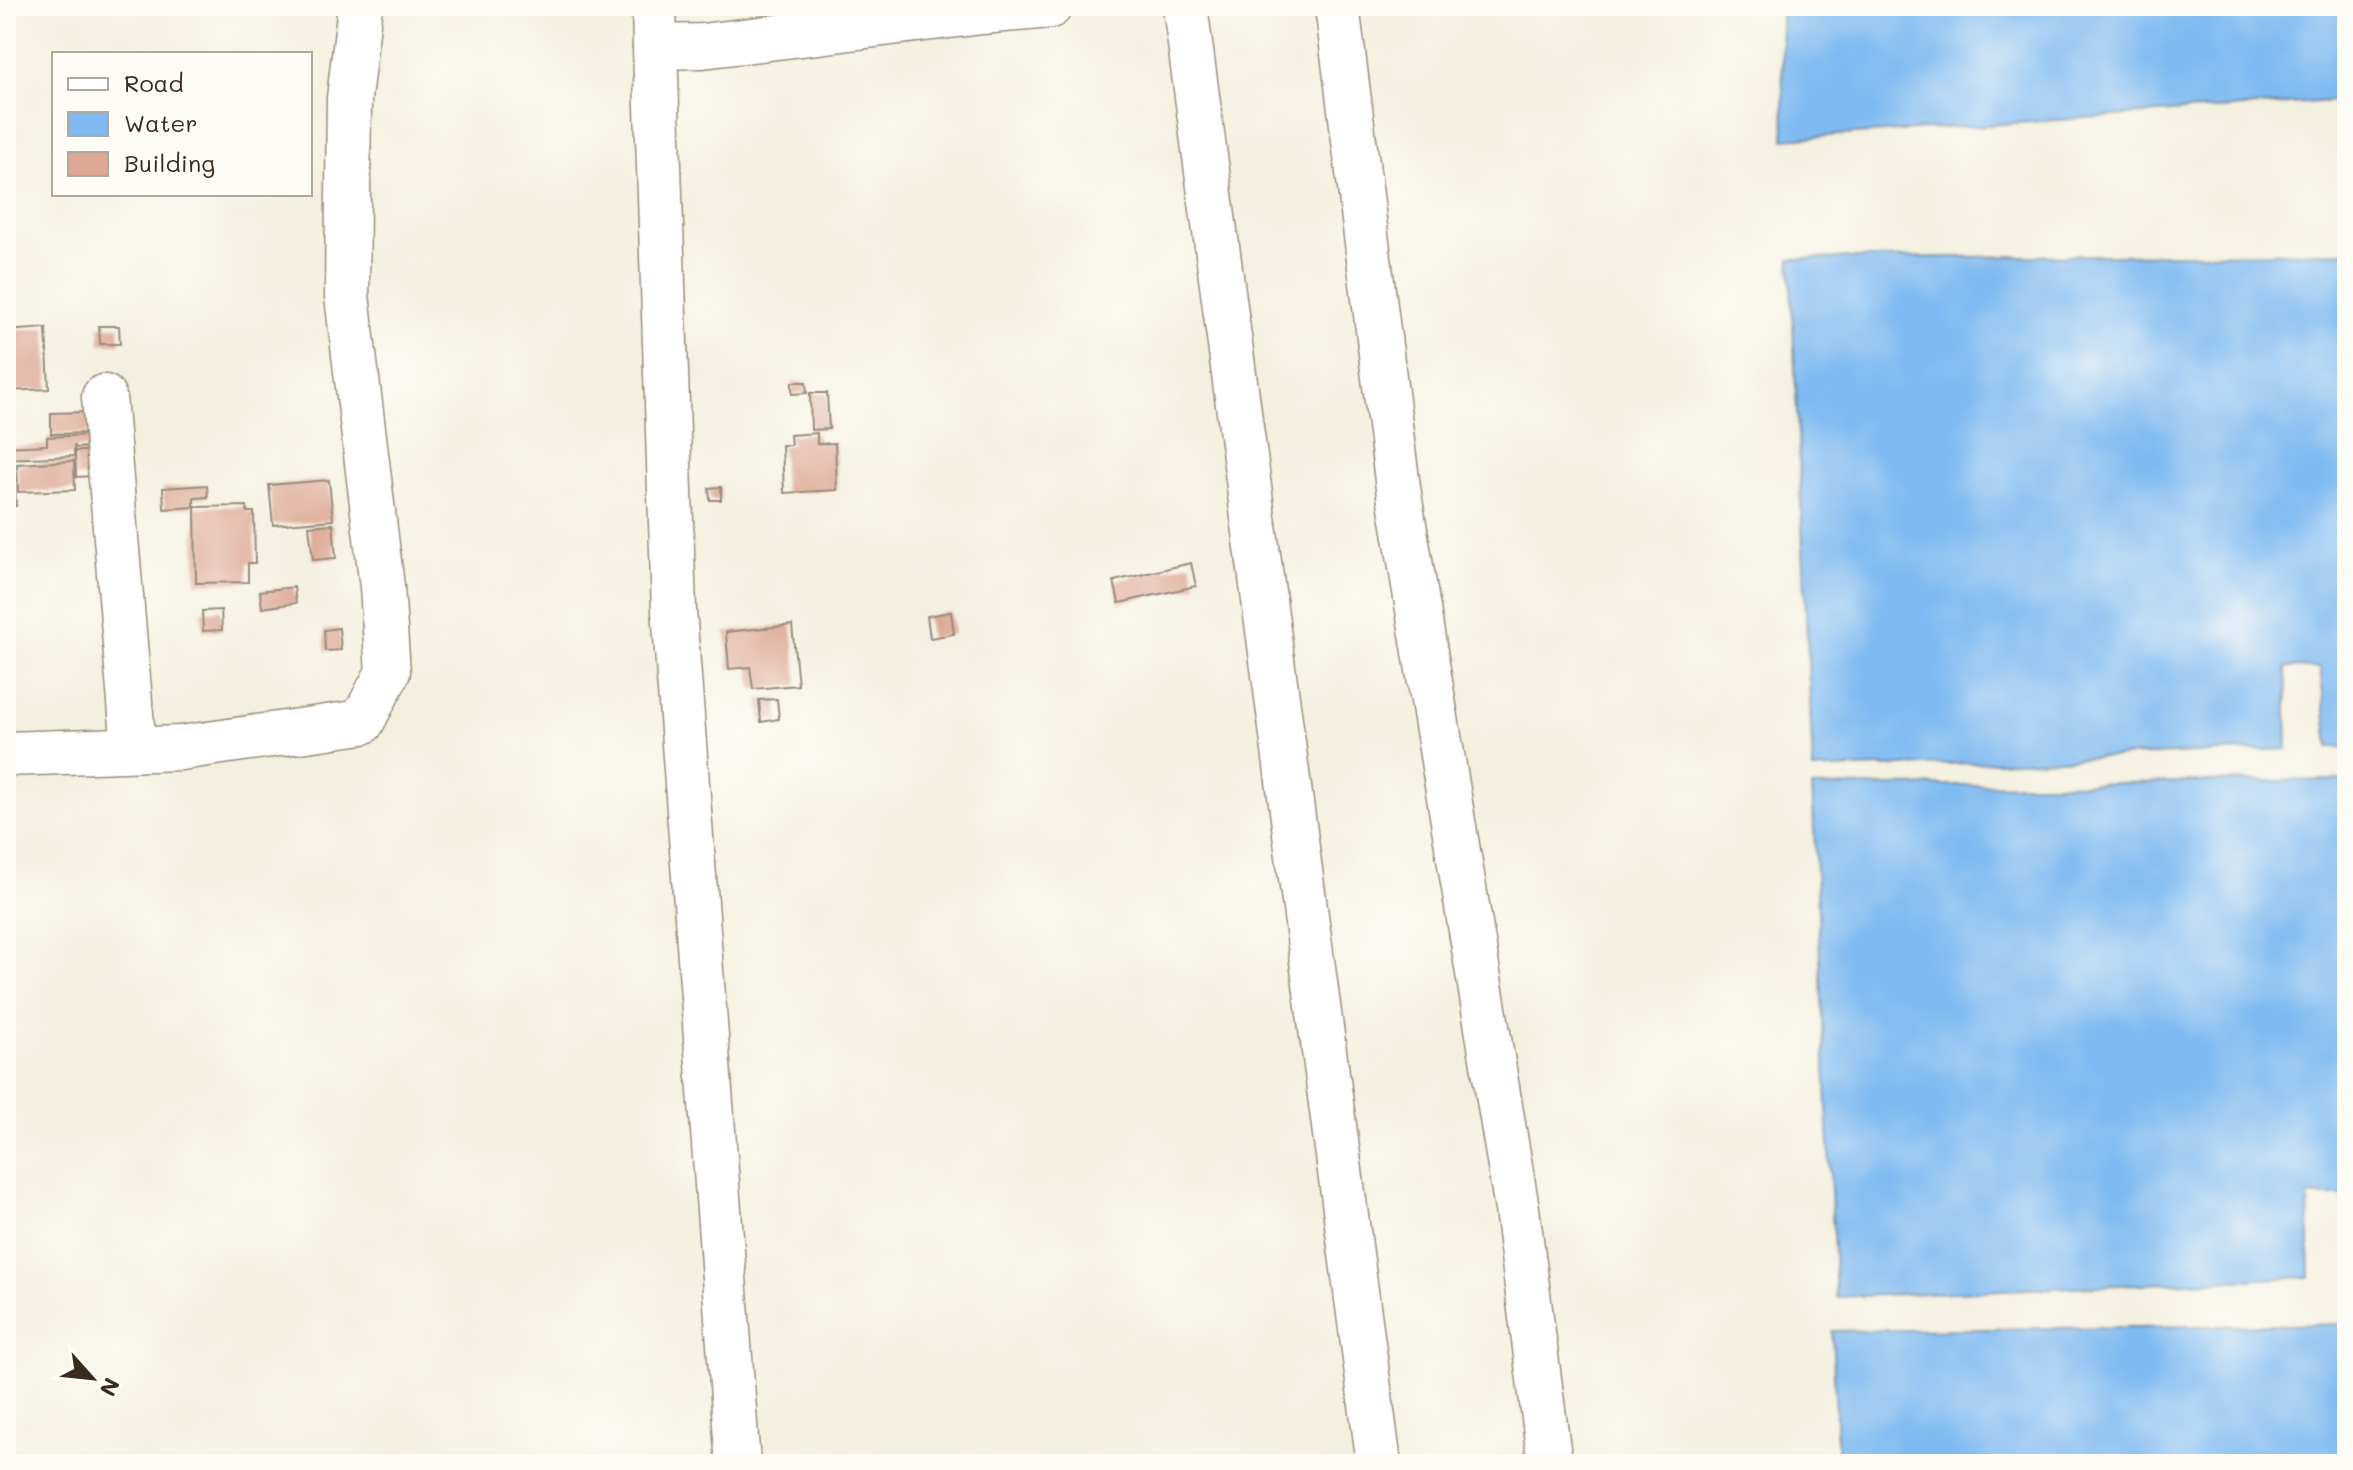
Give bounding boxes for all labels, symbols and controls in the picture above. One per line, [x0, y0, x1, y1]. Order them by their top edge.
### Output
legend [52, 52, 312, 196]
text: Road [124, 67, 184, 98]
text: Water [124, 107, 198, 138]
text: Building [124, 147, 215, 178]
north arrow [52, 1338, 132, 1418]
text: N [94, 1373, 127, 1401]

